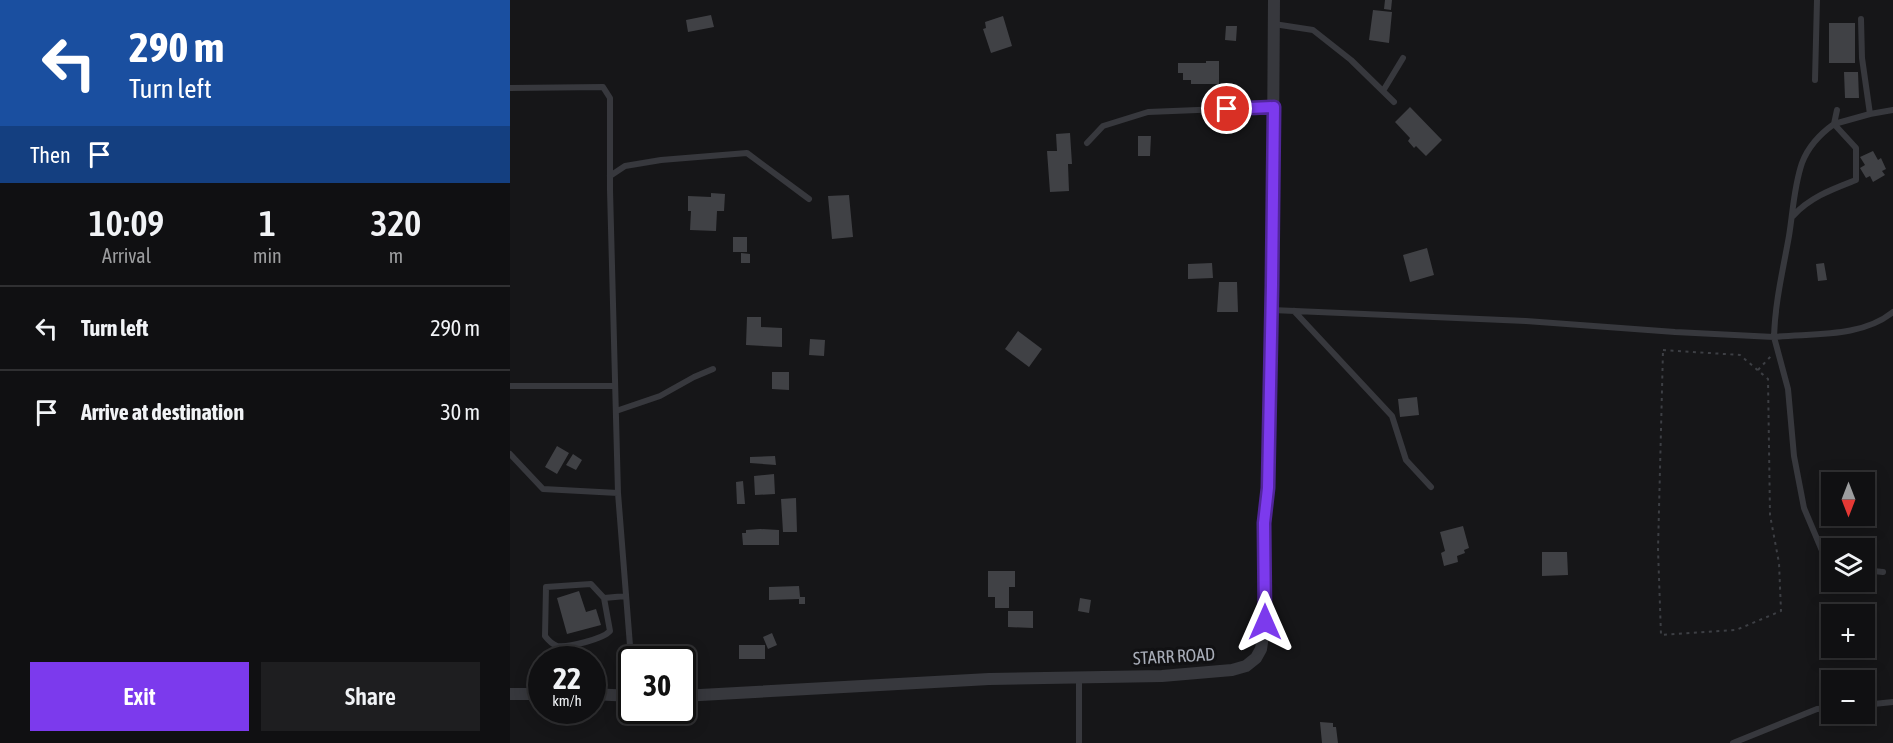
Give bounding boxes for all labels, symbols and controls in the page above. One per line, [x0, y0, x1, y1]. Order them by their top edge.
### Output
text: 290 m [129, 23, 224, 71]
icon: left [30, 24, 108, 102]
text: Turn left [129, 73, 212, 104]
pin [1201, 83, 1252, 134]
icon: arrive [1210, 92, 1243, 125]
icon: arrive [83, 138, 116, 171]
text: Then [30, 142, 71, 168]
text: 10:09 [89, 202, 164, 244]
text: 1 [259, 202, 276, 244]
text: 320 [370, 202, 421, 244]
text: Arrival [102, 244, 151, 267]
text: min [253, 244, 282, 267]
text: m [389, 244, 403, 267]
icon: left [30, 312, 63, 345]
text: Turn left [81, 315, 148, 341]
text: 290 m [430, 315, 480, 341]
icon: arrive [30, 396, 63, 429]
text: Arrive at destination [81, 399, 244, 425]
text: 30 m [440, 399, 480, 425]
north arrow [1821, 472, 1875, 526]
map controls [1821, 472, 1875, 724]
button: layers [1821, 538, 1875, 592]
position arrow [1233, 590, 1297, 654]
button: + [1821, 604, 1875, 658]
street label: STARR ROAD [1132, 643, 1216, 669]
speed limit sign: 30 [618, 646, 696, 724]
text: 22 [553, 661, 581, 695]
button: Exit [30, 662, 249, 731]
button: Share [261, 662, 480, 731]
button: − [1821, 670, 1875, 724]
text: km/h [552, 692, 582, 709]

